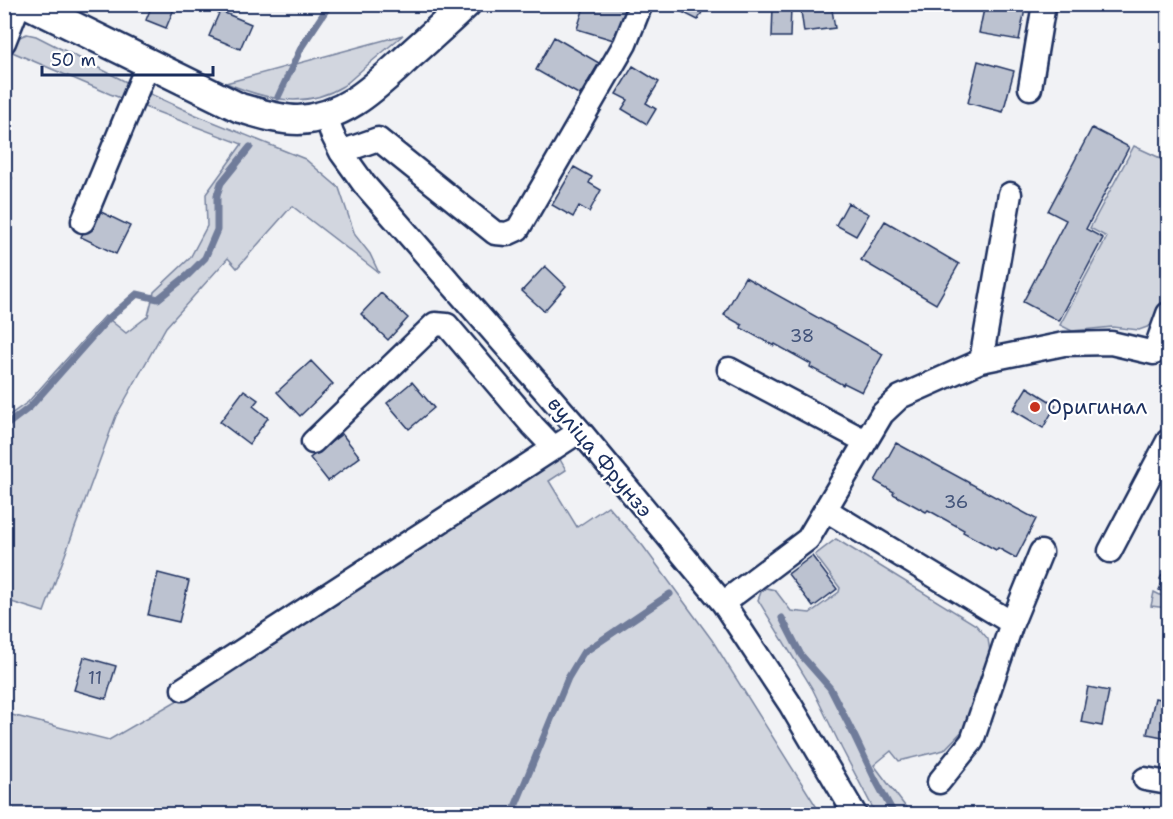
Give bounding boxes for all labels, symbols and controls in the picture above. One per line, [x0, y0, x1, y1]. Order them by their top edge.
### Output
scale bar [42, 39, 213, 77]
text: 50 m [51, 48, 96, 72]
house number: 38 [790, 324, 814, 348]
street label: вуліца Фрунзэ [541, 391, 659, 523]
place label: Оригинал [1047, 393, 1148, 421]
marker: Оригинал [1028, 400, 1042, 414]
house number: 36 [944, 490, 968, 514]
house number: 11 [88, 666, 102, 690]

